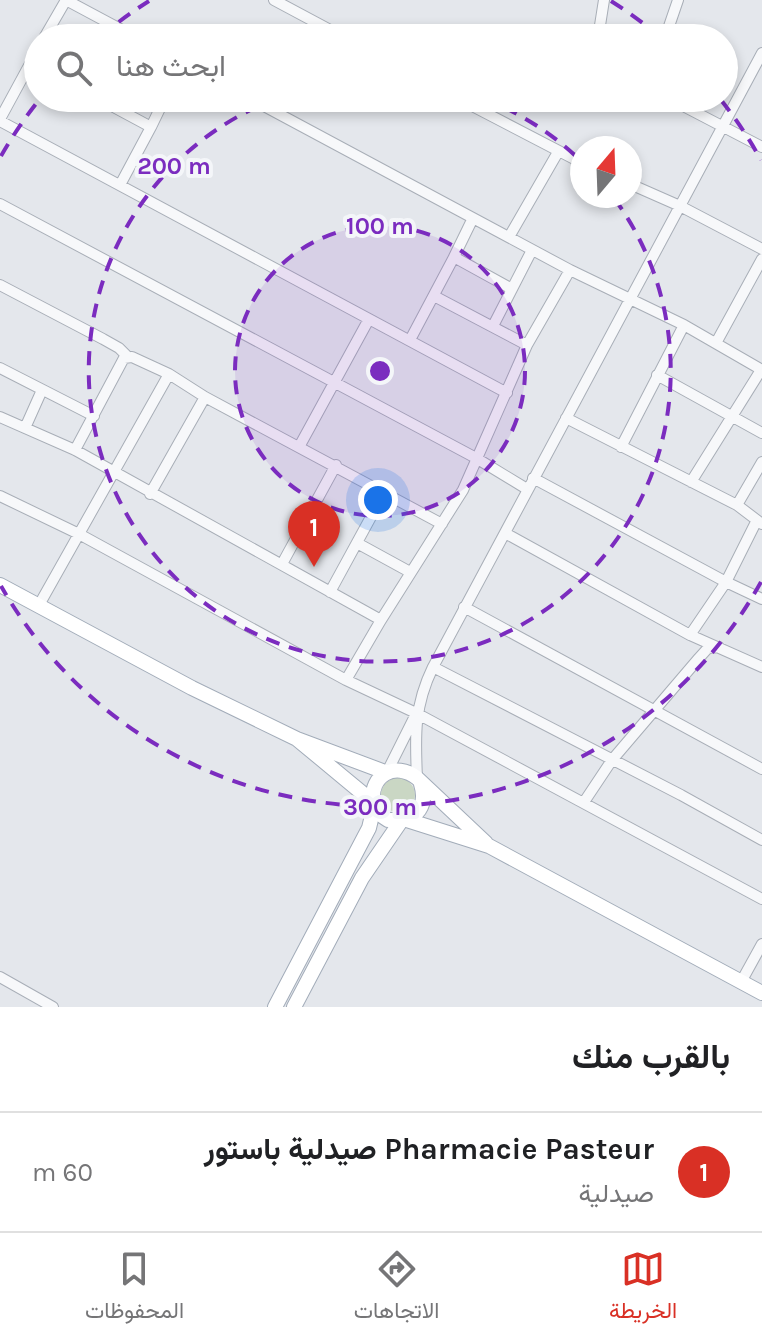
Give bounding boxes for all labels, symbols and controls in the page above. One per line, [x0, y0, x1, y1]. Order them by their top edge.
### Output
search box [24, 24, 738, 112]
icon: search [52, 46, 96, 90]
text: ابحث هنا [116, 48, 226, 84]
north arrow [570, 136, 642, 208]
text: 200 m [137, 152, 211, 180]
text: 100 m [346, 212, 414, 240]
centre of rings [366, 357, 394, 385]
your location [358, 480, 398, 520]
pin: 1 [288, 501, 340, 567]
text: 300 m [343, 793, 417, 821]
text: بالقرب منك [572, 1037, 730, 1077]
text: Pharmacie Pasteur صيدلية باستور [204, 1131, 654, 1167]
text: 60 m [32, 1157, 93, 1188]
text: 1 [699, 1157, 709, 1188]
text: صيدلية [579, 1178, 654, 1209]
tab: المحفوظات [85, 1247, 184, 1330]
tab: الاتجاهات [354, 1247, 439, 1330]
tab: الخريطة [609, 1247, 677, 1330]

